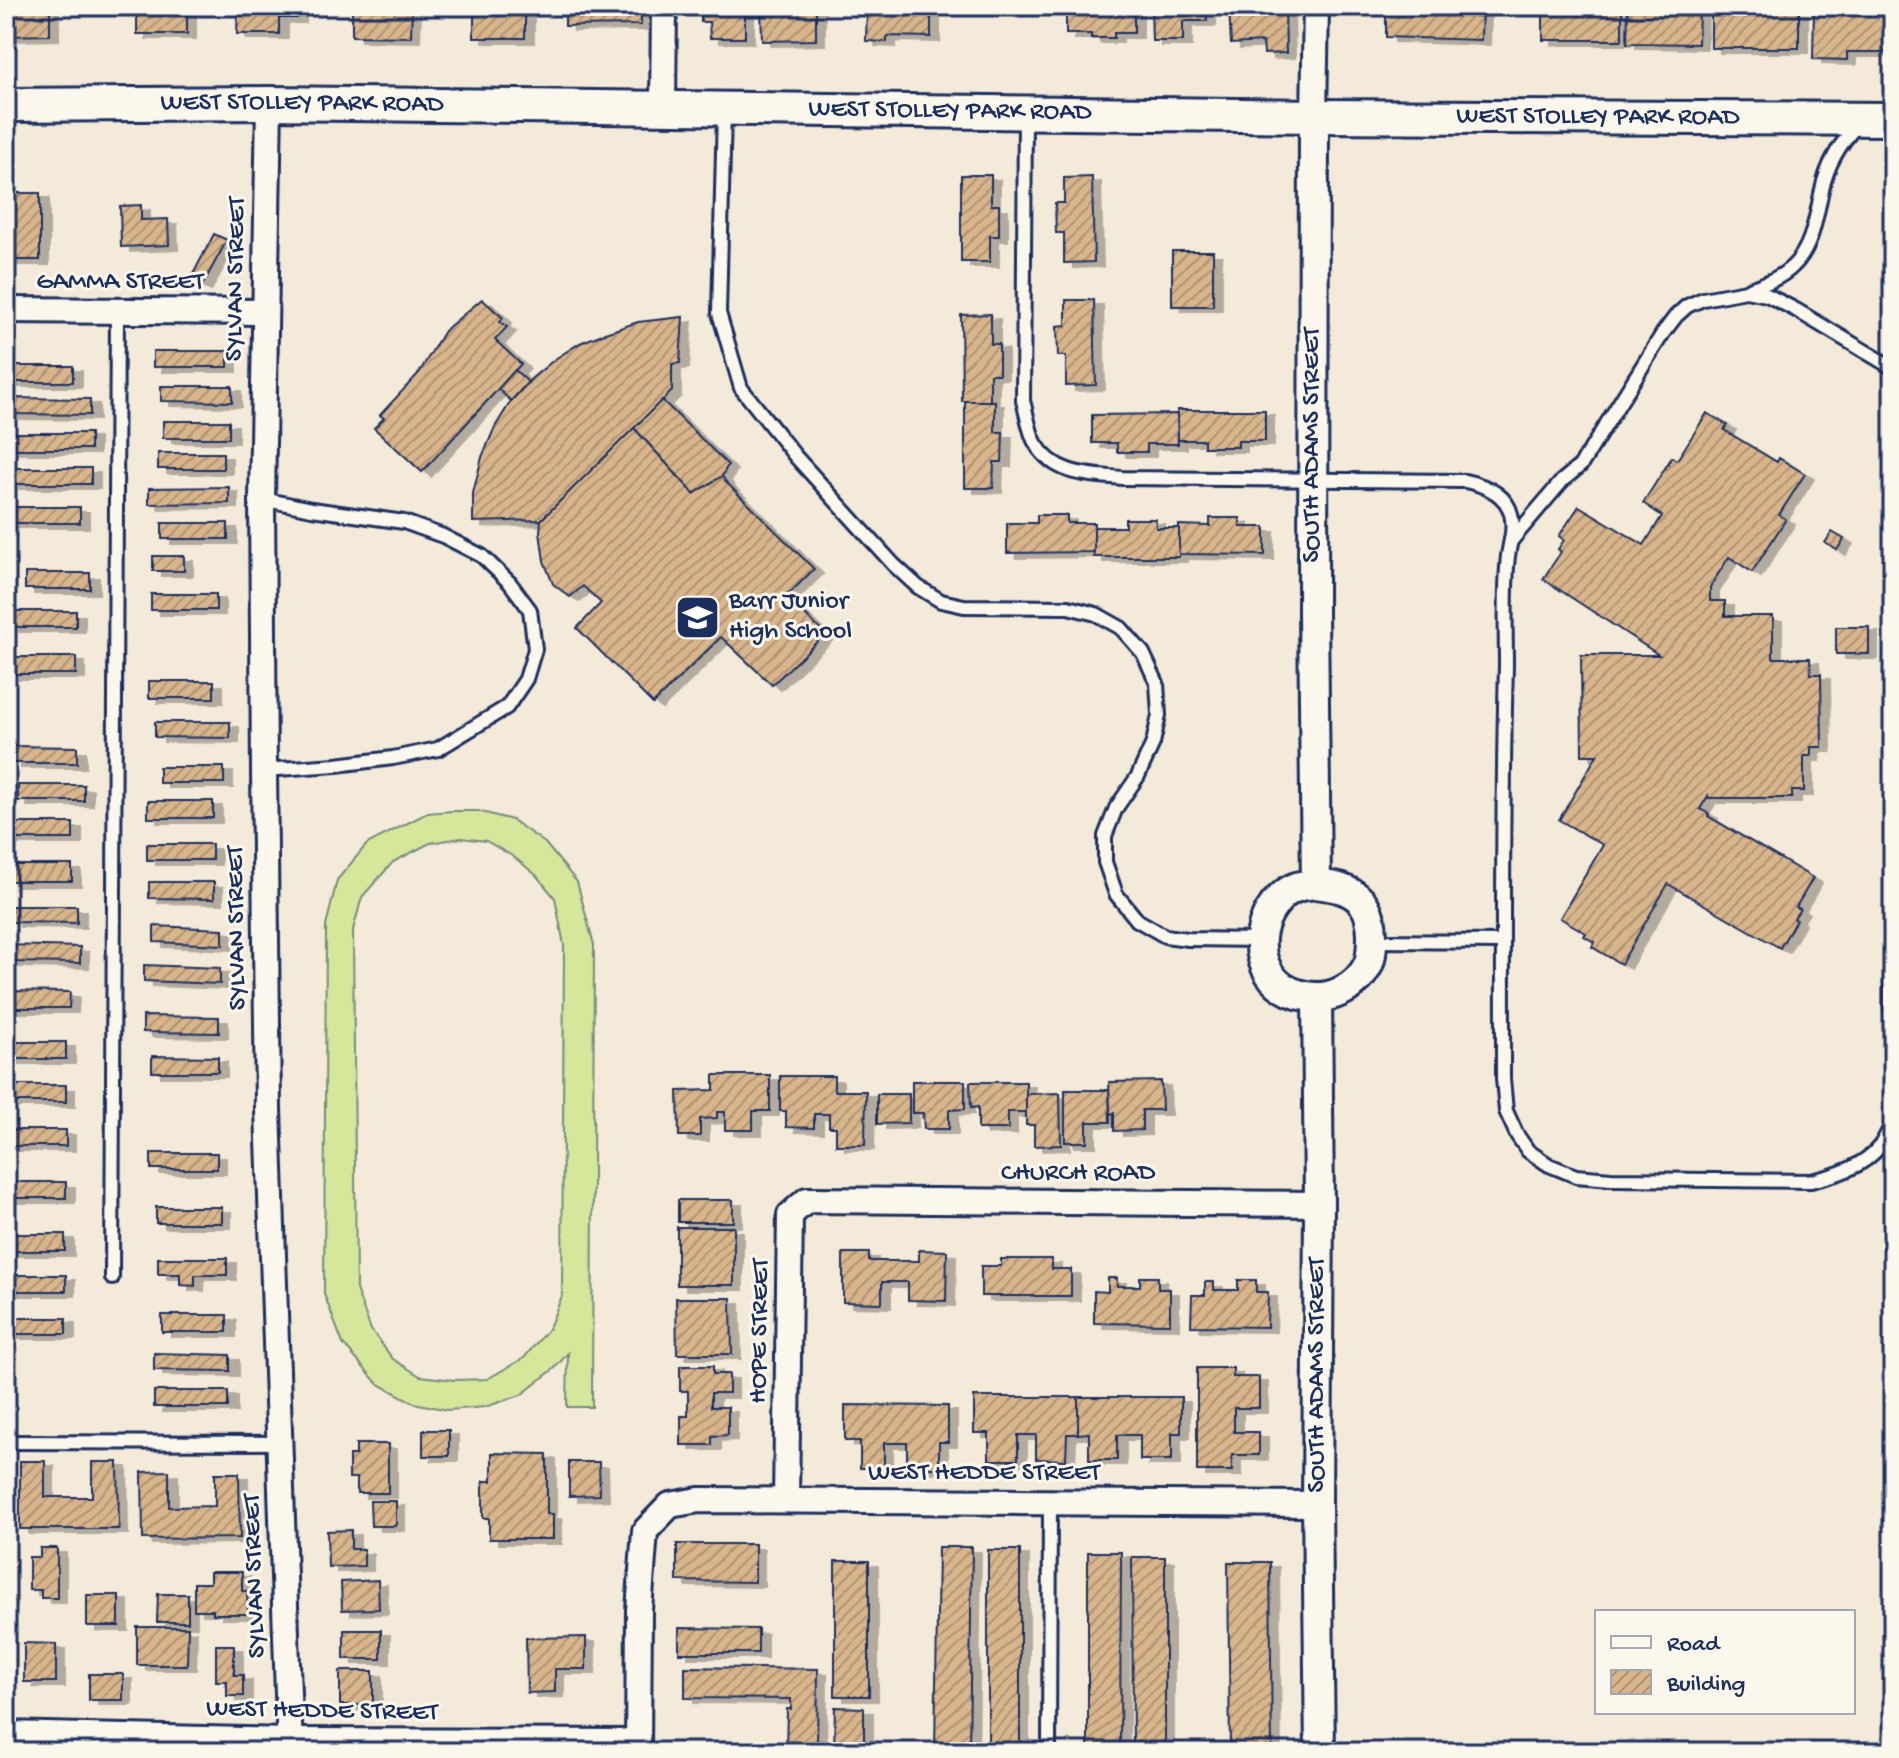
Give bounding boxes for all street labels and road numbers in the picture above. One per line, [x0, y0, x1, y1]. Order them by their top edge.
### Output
street label: WEST STOLLEY PARK ROAD [160, 87, 444, 121]
street label: WEST STOLLEY PARK ROAD [808, 94, 1092, 129]
street label: WEST STOLLEY PARK ROAD [1456, 101, 1740, 134]
street label: SYLVAN STREET [220, 195, 254, 362]
street label: GAMMA STREET [36, 268, 205, 299]
street label: SOUTH ADAMS STREET [1298, 326, 1329, 563]
street label: SYLVAN STREET [221, 844, 255, 1011]
street label: CHURCH ROAD [1001, 1159, 1155, 1190]
street label: SOUTH ADAMS STREET [1303, 1256, 1334, 1493]
street label: HOPE STREET [744, 1257, 778, 1404]
street label: WEST HEDDE STREET [868, 1459, 1101, 1490]
street label: SYLVAN STREET [238, 1492, 274, 1659]
street label: WEST HEDDE STREET [206, 1694, 439, 1730]

